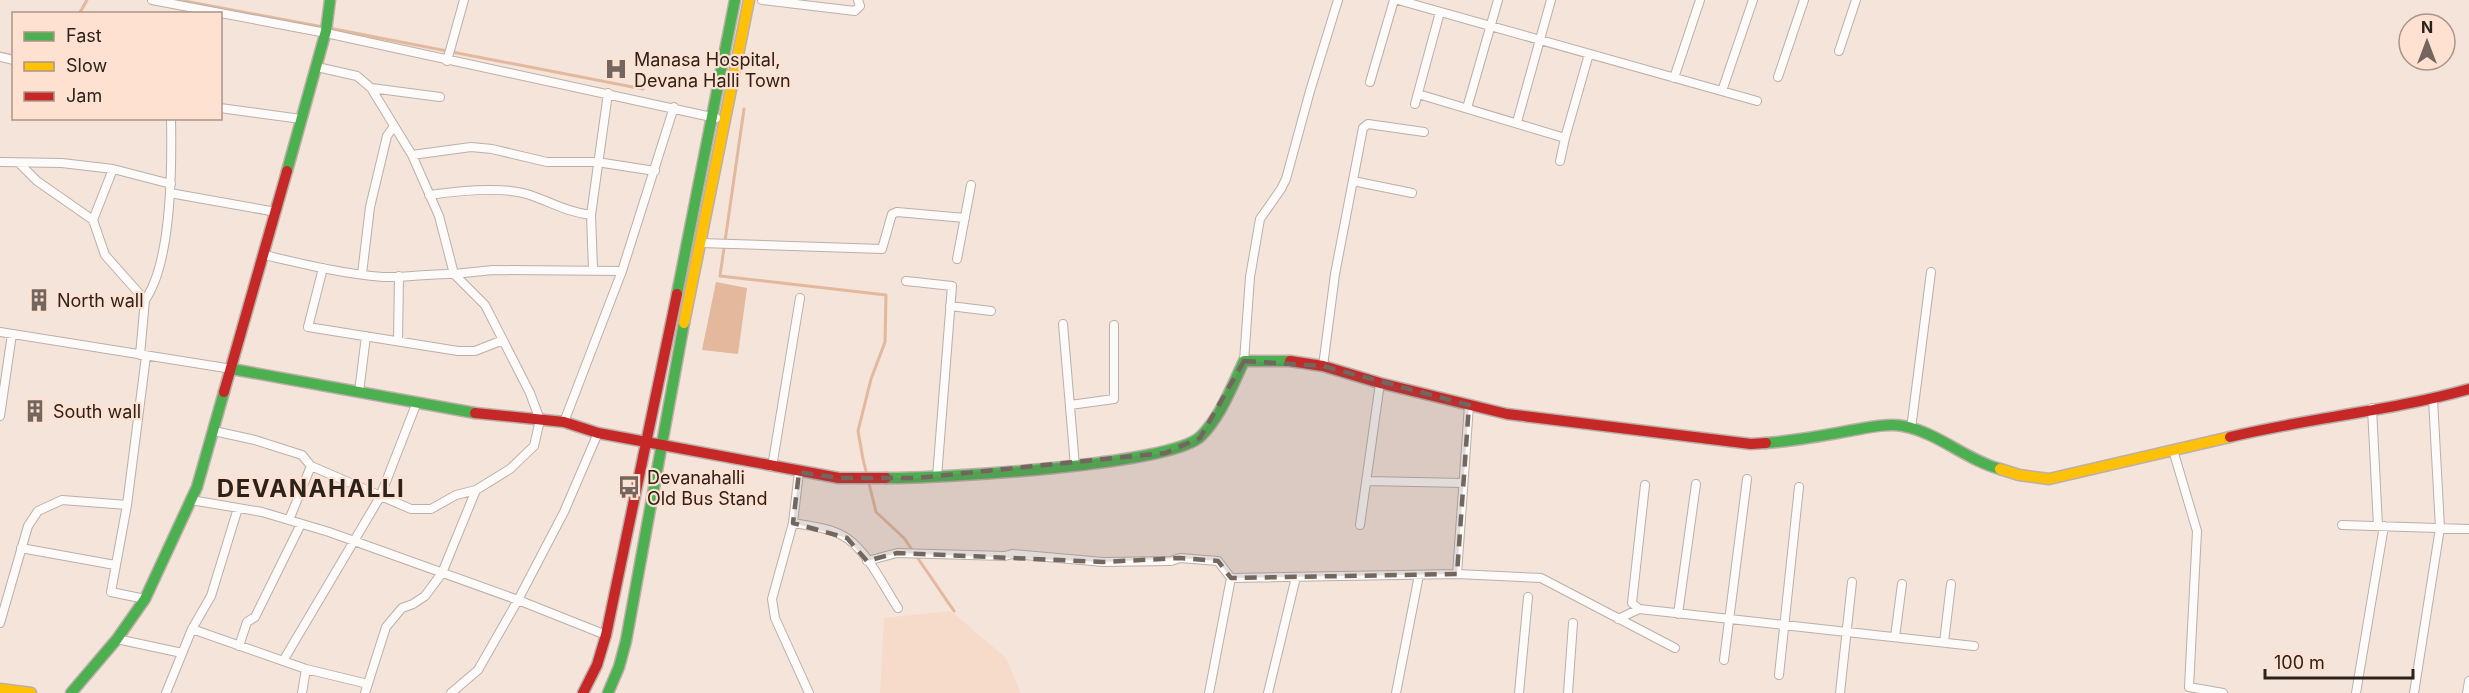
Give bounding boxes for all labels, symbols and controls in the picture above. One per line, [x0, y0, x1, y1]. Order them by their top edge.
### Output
legend [12, 12, 222, 120]
north arrow [2397, 12, 2457, 72]
text: N [2421, 17, 2433, 37]
text: Fast [66, 25, 102, 46]
place label: Manasa Hospital, Devana Halli Town [634, 49, 791, 91]
text: Slow [66, 55, 107, 76]
hospital icon: Manasa Hospital, Devana Halli Town [603, 56, 629, 82]
text: Jam [66, 85, 102, 106]
building icon: North wall [26, 287, 52, 313]
place label: North wall [57, 290, 144, 311]
building icon: South wall [22, 398, 48, 424]
place label: South wall [53, 401, 141, 422]
place label: Devanahalli Old Bus Stand [647, 467, 767, 509]
district label: DEVANAHALLI [217, 474, 405, 503]
bus stop icon: Devanahalli Old Bus Stand [616, 474, 642, 500]
scale bar [2265, 642, 2414, 680]
text: 100 m [2274, 652, 2325, 673]

